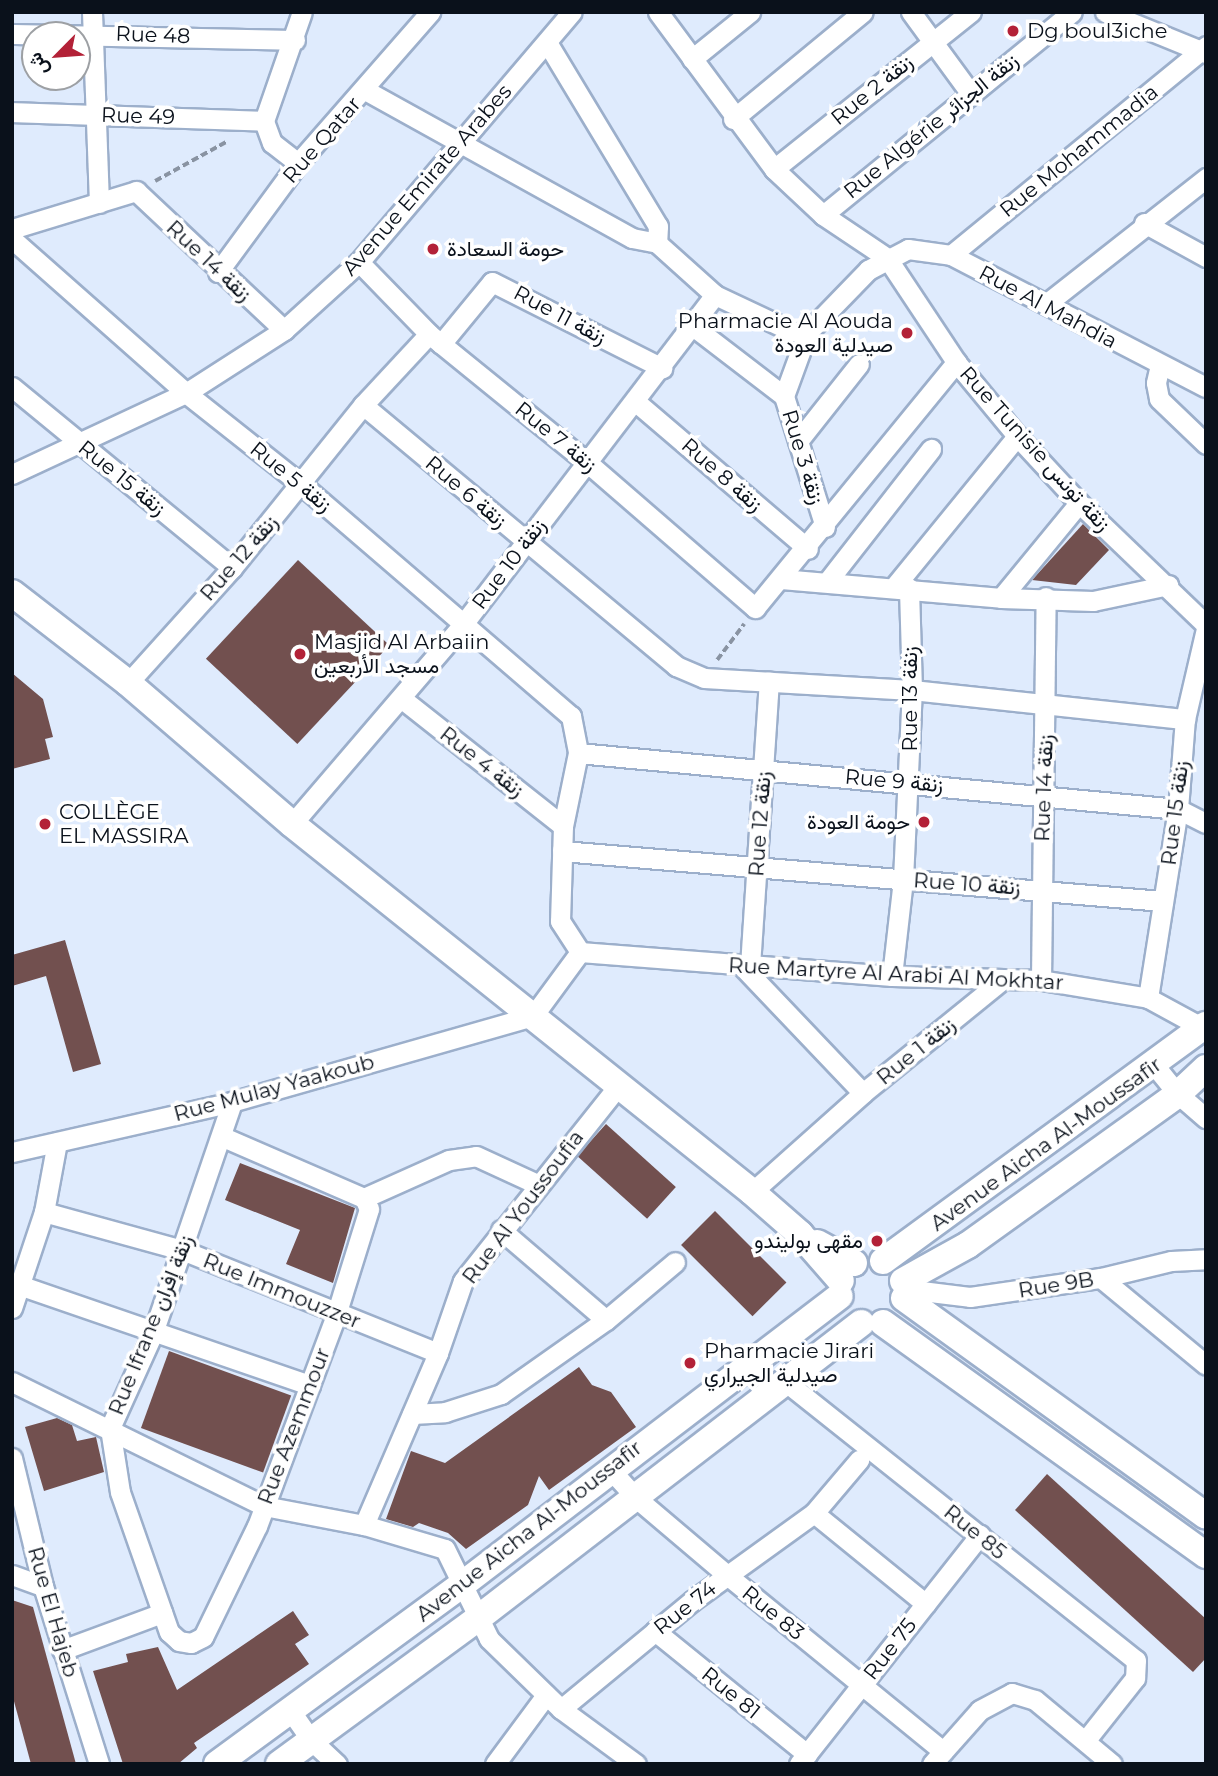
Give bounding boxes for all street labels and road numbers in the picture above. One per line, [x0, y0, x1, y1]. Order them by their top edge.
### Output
street label: Rue 48 [115, 21, 191, 49]
street label: Rue Algérie زنقة الجزائر [839, 48, 1023, 204]
street label: Rue 2 زنقة [826, 49, 918, 131]
street label: Avenue Emirate Arabes [337, 79, 517, 281]
street label: Rue Mohammadia [995, 79, 1163, 223]
street label: Rue Qatar [278, 92, 366, 188]
street label: Rue 49 [101, 102, 175, 130]
street label: Rue 14 زنقة [161, 215, 257, 307]
street label: Rue Al Mahdia [975, 260, 1121, 354]
street label: Rue 11 زنقة [509, 280, 611, 350]
street label: Rue Tunisie زنقة تونس [954, 361, 1116, 537]
street label: Rue 7 زنقة [510, 396, 602, 478]
street label: Rue 3 زنقة [777, 407, 829, 507]
street label: Rue 8 زنقة [676, 433, 768, 517]
street label: Rue 15 زنقة [73, 435, 171, 521]
street label: Rue 5 زنقة [245, 436, 337, 518]
street label: Rue 6 زنقة [420, 451, 512, 533]
street label: Rue 12 زنقة [195, 510, 283, 606]
street label: Rue 10 زنقة [467, 513, 551, 615]
street label: Rue 13 زنقة [897, 646, 923, 752]
street label: Rue 4 زنقة [435, 721, 529, 803]
street label: Rue 14 زنقة [1030, 734, 1058, 842]
street label: Rue 15 زنقة [1156, 759, 1194, 867]
street label: Rue 9 زنقة [844, 764, 944, 798]
street label: Rue 12 زنقة [744, 770, 776, 878]
street label: Rue 10 زنقة [912, 868, 1022, 900]
street label: Rue Martyre Al Arabi Al Mokhtar [728, 953, 1064, 995]
street label: Rue 1 زنقة [872, 1012, 960, 1090]
street label: Rue Mulay Yaakoub [171, 1049, 377, 1127]
street label: Avenue Aicha Al-Moussafir [926, 1052, 1166, 1236]
street label: Rue Al Youssoufia [457, 1125, 589, 1289]
street label: Rue Ifrane زنقة إفران [103, 1231, 199, 1419]
street label: Rue Immouzzer [199, 1248, 365, 1334]
street label: Rue 9B [1016, 1267, 1096, 1303]
street label: Rue Azemmour [252, 1344, 336, 1508]
street label: Avenue Aicha Al-Moussafir [411, 1435, 647, 1627]
street label: Rue 85 [939, 1499, 1011, 1565]
street label: Rue El Hajeb [22, 1544, 84, 1680]
street label: Rue 74 [649, 1576, 721, 1640]
street label: Rue 83 [737, 1580, 809, 1646]
street label: Rue 75 [858, 1613, 922, 1685]
street label: Rue 81 [696, 1662, 766, 1724]

